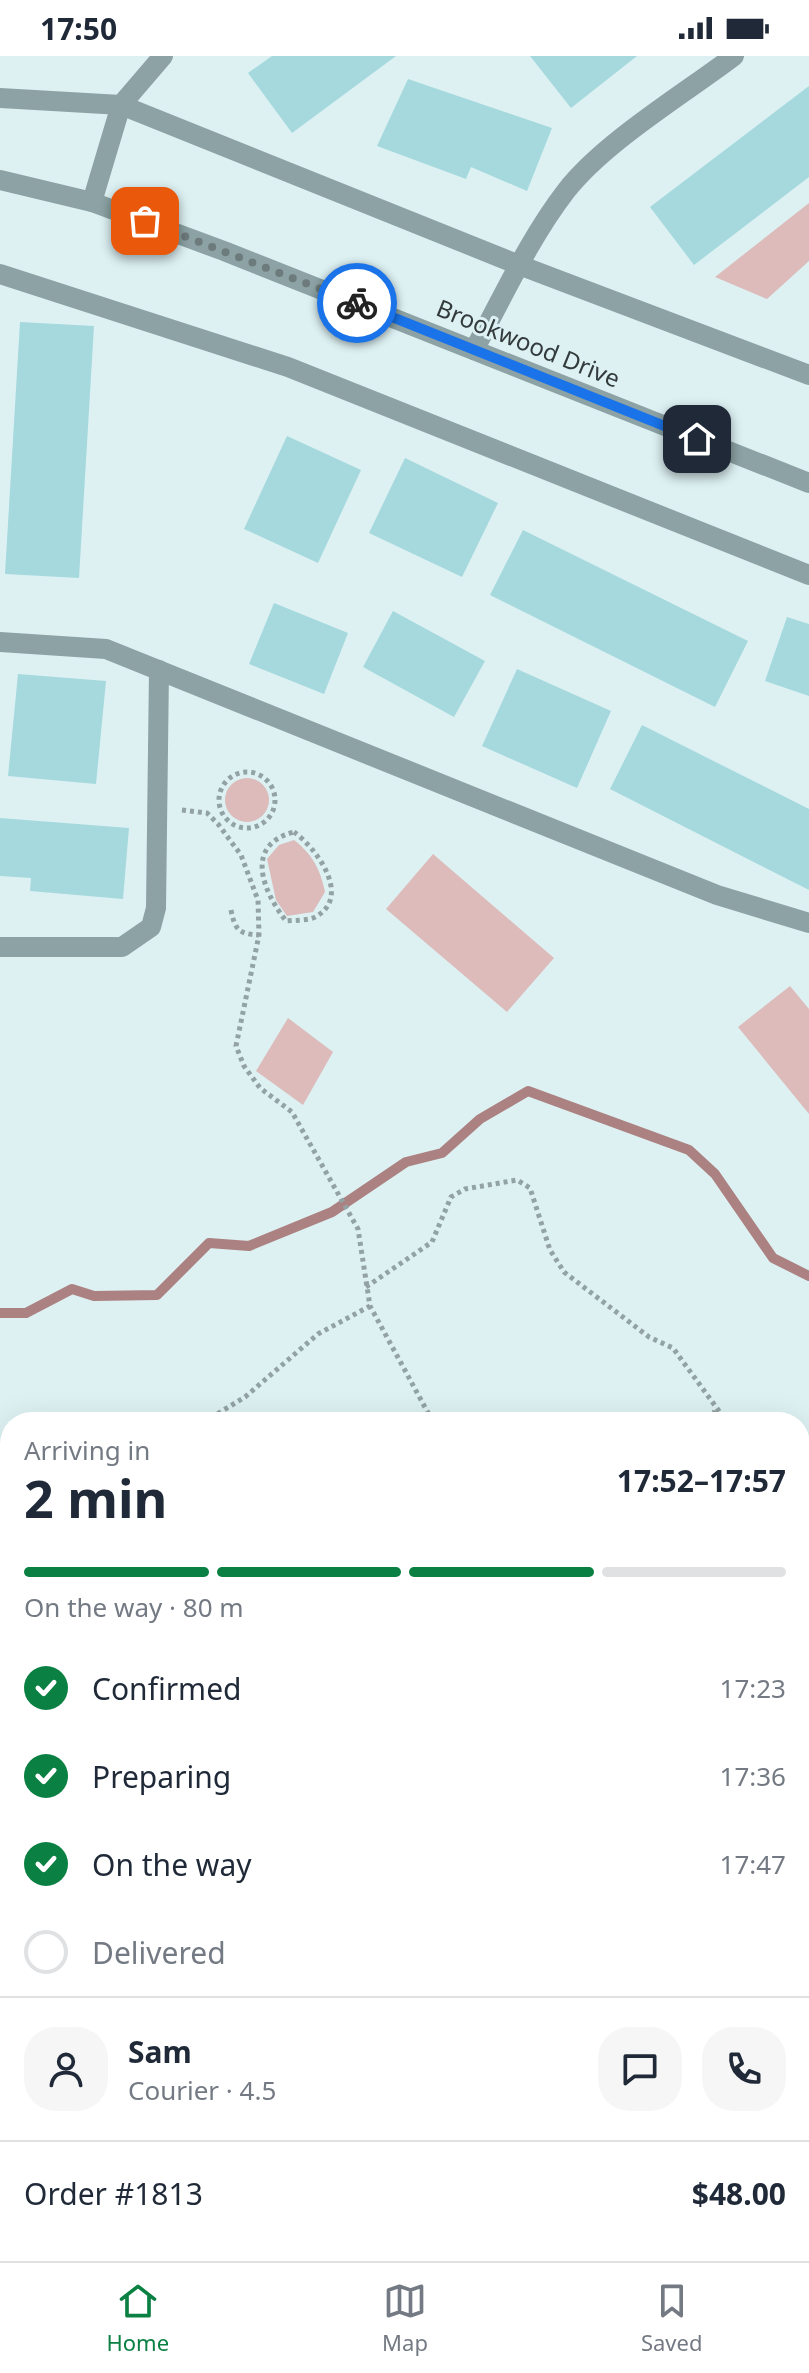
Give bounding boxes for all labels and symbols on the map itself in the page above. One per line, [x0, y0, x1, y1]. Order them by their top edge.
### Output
pin [111, 187, 179, 255]
courier [317, 263, 397, 343]
street label: Brookwood Drive [432, 291, 625, 394]
pin [663, 405, 731, 473]

